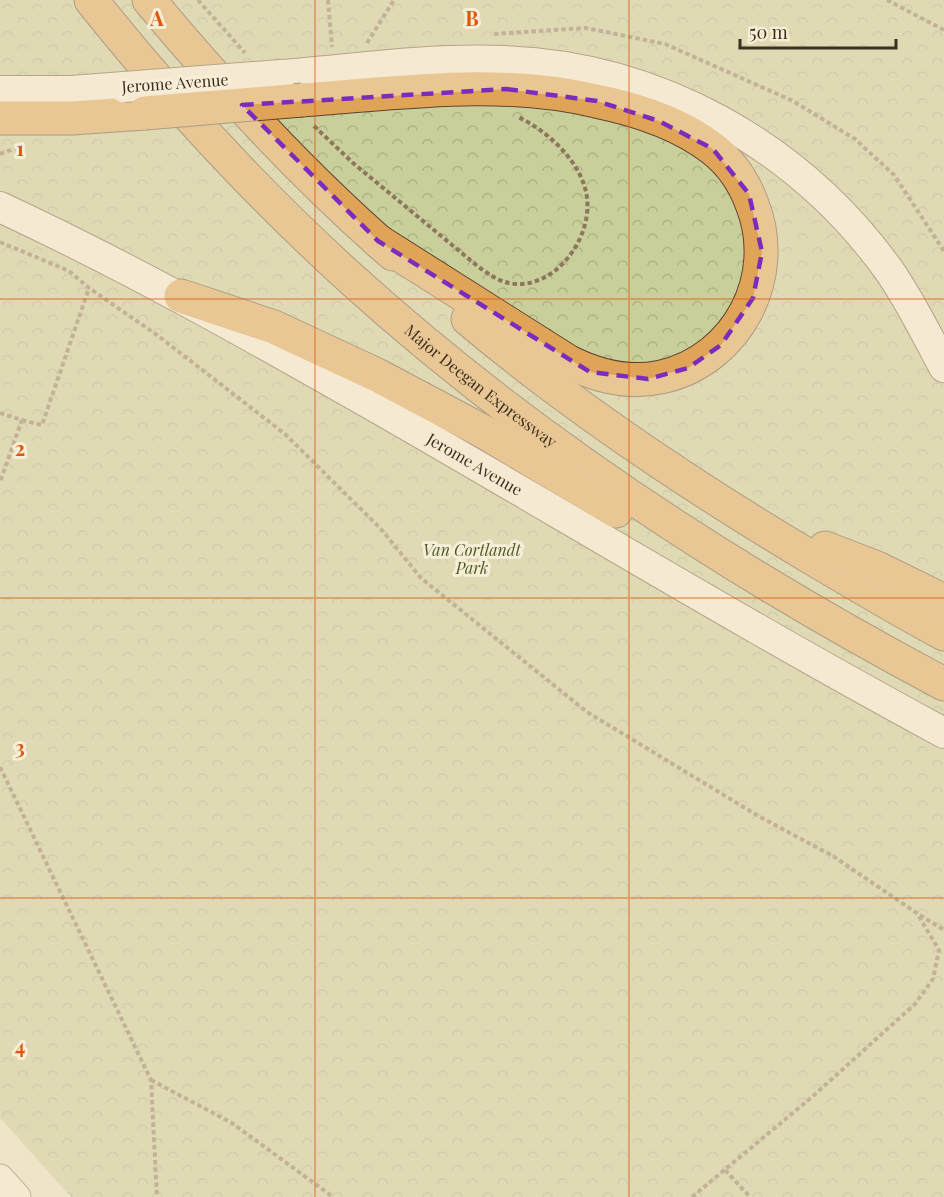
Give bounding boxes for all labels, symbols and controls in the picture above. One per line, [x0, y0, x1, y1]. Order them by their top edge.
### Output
text: A [149, 4, 164, 31]
text: B [465, 4, 479, 31]
scale bar [740, 12, 896, 50]
text: 50 m [749, 20, 788, 44]
street label: Jerome Avenue [120, 68, 229, 97]
text: 1 [16, 134, 24, 161]
street label: Major Deegan Expressway [401, 319, 561, 452]
street label: Jerome Avenue [422, 427, 526, 500]
text: 2 [15, 434, 25, 461]
park label: Van Cortlandt Park [423, 539, 522, 578]
text: 3 [15, 733, 25, 760]
text: 4 [15, 1032, 25, 1059]

